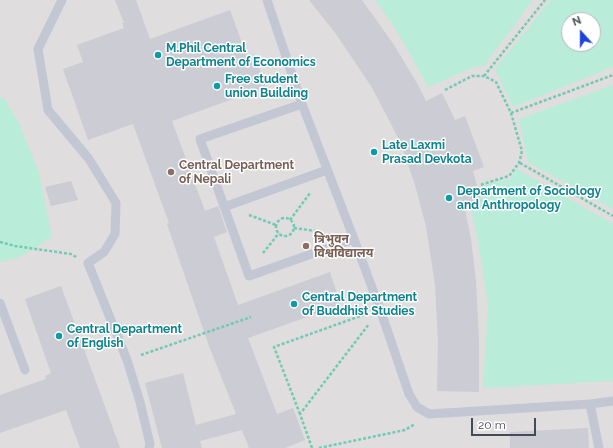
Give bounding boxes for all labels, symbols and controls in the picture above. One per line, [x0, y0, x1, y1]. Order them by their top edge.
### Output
north arrow [561, 12, 601, 52]
text: N [571, 14, 583, 29]
place label: M.Phil Central Department of Economics [166, 41, 316, 69]
marker: M.Phil Central Department of Economics [153, 50, 163, 60]
place label: Free student union Building [225, 72, 308, 100]
marker: Free student union Building [212, 81, 222, 91]
place label: Late Laxmi Prasad Devkota [382, 138, 472, 166]
marker: Late Laxmi Prasad Devkota [369, 147, 379, 157]
place label: Central Department of Nepali [179, 158, 294, 186]
marker: Central Department of Nepali [166, 167, 176, 177]
place label: Department of Sociology and Anthropology [457, 184, 601, 212]
marker: Department of Sociology and Anthropology [444, 193, 454, 203]
place label: त्रिभुवन विश्वविद्यालय [314, 232, 373, 260]
marker: त्रिभुवन विश्वविद्यालय [301, 241, 311, 251]
place label: Central Department of Buddhist Studies [302, 290, 417, 318]
marker: Central Department of Buddhist Studies [289, 299, 299, 309]
place label: Central Department of English [67, 322, 182, 350]
marker: Central Department of English [54, 331, 64, 341]
scale bar [473, 410, 538, 436]
text: 20 m [478, 418, 506, 432]

